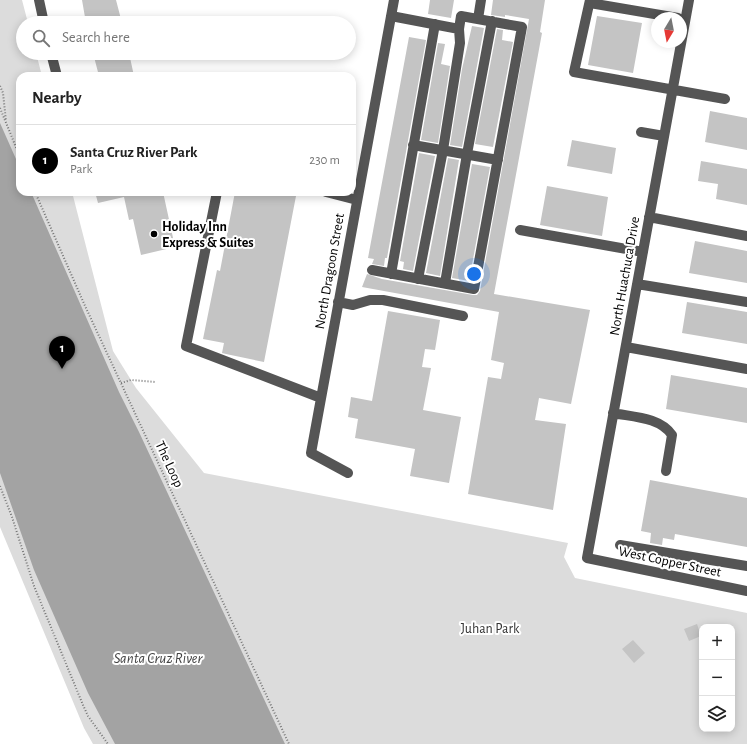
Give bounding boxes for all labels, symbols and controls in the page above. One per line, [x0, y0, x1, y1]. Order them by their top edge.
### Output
north arrow [651, 12, 687, 48]
search box [16, 16, 356, 60]
icon: search [30, 27, 52, 49]
text: Search here [62, 30, 130, 45]
text: Nearby [32, 89, 82, 106]
text: Santa Cruz River Park [70, 145, 198, 160]
text: 1 [43, 154, 47, 167]
text: 230 m [309, 154, 340, 167]
text: Park [70, 163, 92, 176]
street label: North Dragoon Street [313, 212, 347, 330]
street label: North Huachuca Drive [608, 216, 642, 337]
place label: Holiday Inn Express & Suites [162, 220, 254, 250]
marker: Holiday Inn Express & Suites [149, 229, 159, 239]
your location [464, 264, 484, 284]
pin: 1 [49, 336, 75, 369]
street label: The Loop [152, 439, 186, 490]
street label: West Copper Street [617, 544, 723, 580]
park label: Juhan Park [461, 622, 520, 636]
map controls [699, 624, 735, 732]
button: + [699, 624, 735, 660]
water label: Santa Cruz River [114, 651, 203, 666]
button: − [699, 660, 735, 696]
button: layers [699, 696, 735, 732]

